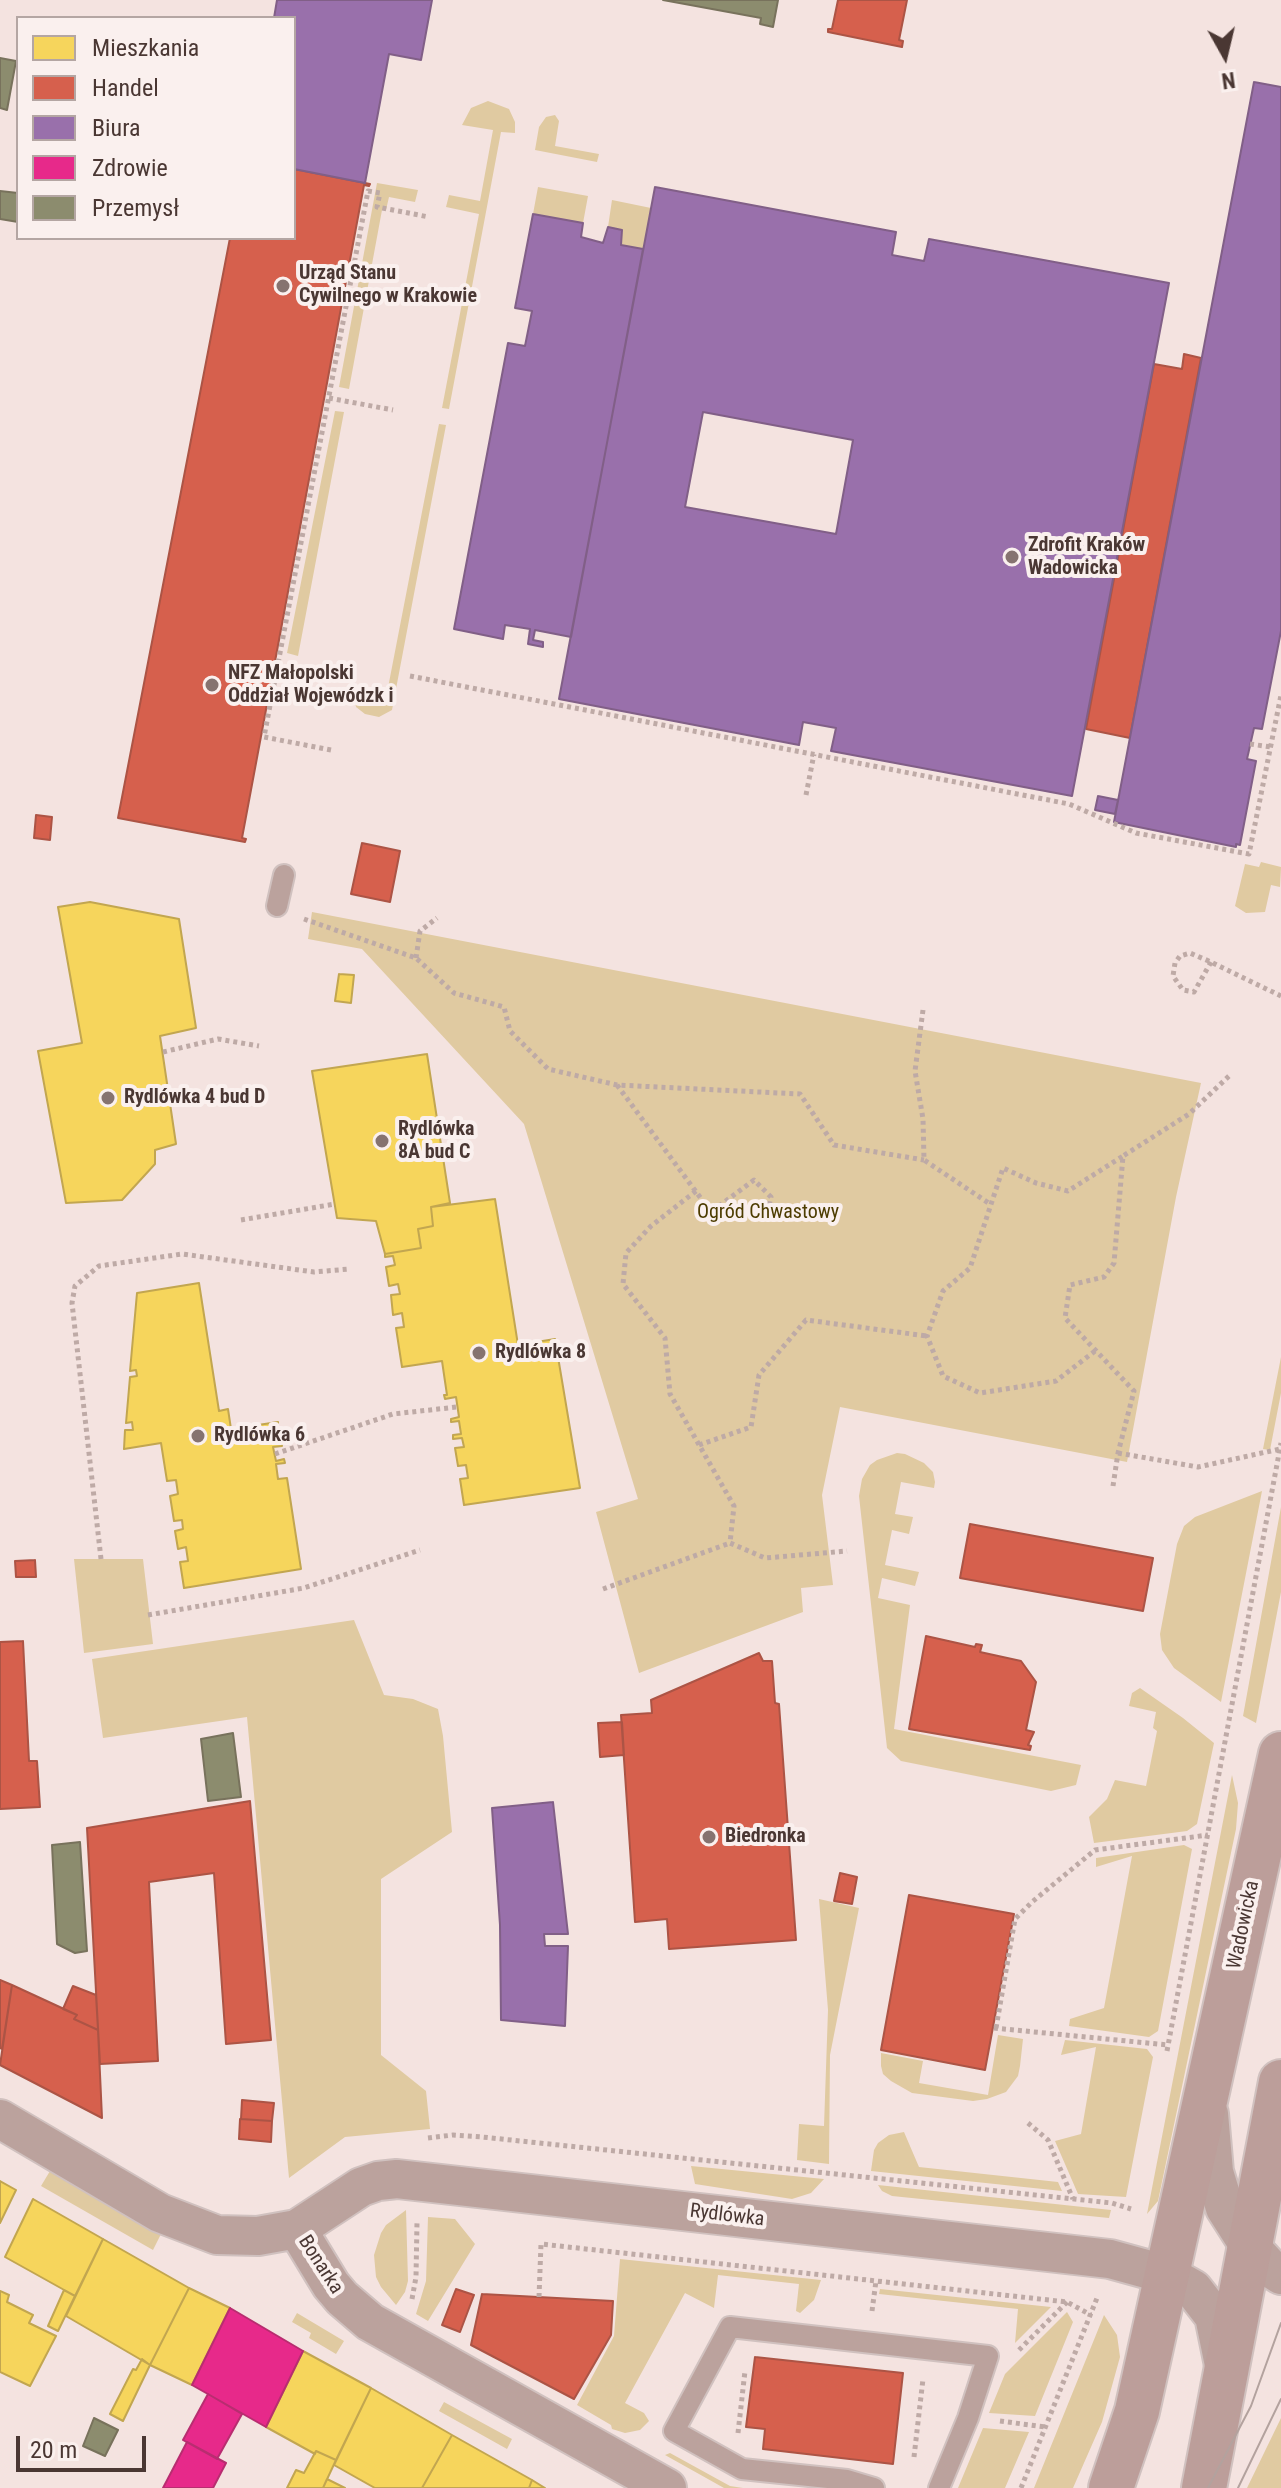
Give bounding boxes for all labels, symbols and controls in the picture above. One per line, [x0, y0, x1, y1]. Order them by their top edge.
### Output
legend [16, 16, 296, 240]
north arrow [1185, 16, 1265, 96]
text: Mieszkania [92, 34, 199, 62]
text: N [1220, 67, 1237, 94]
text: Handel [92, 74, 159, 102]
text: Biura [92, 114, 141, 142]
text: Zdrowie [92, 154, 168, 182]
text: Przemysł [92, 194, 179, 222]
place label: Urząd Stanu Cywilnego w Krakowie [299, 262, 477, 309]
marker: Urząd Stanu Cywilnego w Krakowie [274, 277, 292, 295]
place label: Zdrofit Kraków Wadowicka [1028, 534, 1145, 581]
marker: Zdrofit Kraków Wadowicka [1003, 548, 1021, 566]
place label: NFZ Małopolski Oddział Wojewódzk i [228, 662, 394, 709]
marker: NFZ Małopolski Oddział Wojewódzk i [203, 676, 221, 694]
place label: Rydlówka 4 bud D [124, 1086, 265, 1110]
marker: Rydlówka 4 bud D [99, 1089, 117, 1107]
place label: Rydlówka 8A bud C [398, 1118, 474, 1165]
marker: Rydlówka 8A bud C [373, 1132, 391, 1150]
park label: Ogród Chwastowy [697, 1201, 839, 1225]
place label: Rydlówka 8 [495, 1341, 586, 1365]
marker: Rydlówka 8 [470, 1344, 488, 1362]
place label: Rydlówka 6 [214, 1424, 305, 1448]
marker: Rydlówka 6 [189, 1427, 207, 1445]
place label: Biedronka [725, 1825, 806, 1849]
marker: Biedronka [700, 1828, 718, 1846]
street label: Wadowicka [1223, 1879, 1265, 1971]
street label: Rydlówka [688, 2200, 766, 2232]
street label: Bonarka [292, 2231, 348, 2299]
scale bar [20, 2420, 150, 2470]
text: 20 m [30, 2436, 77, 2464]

